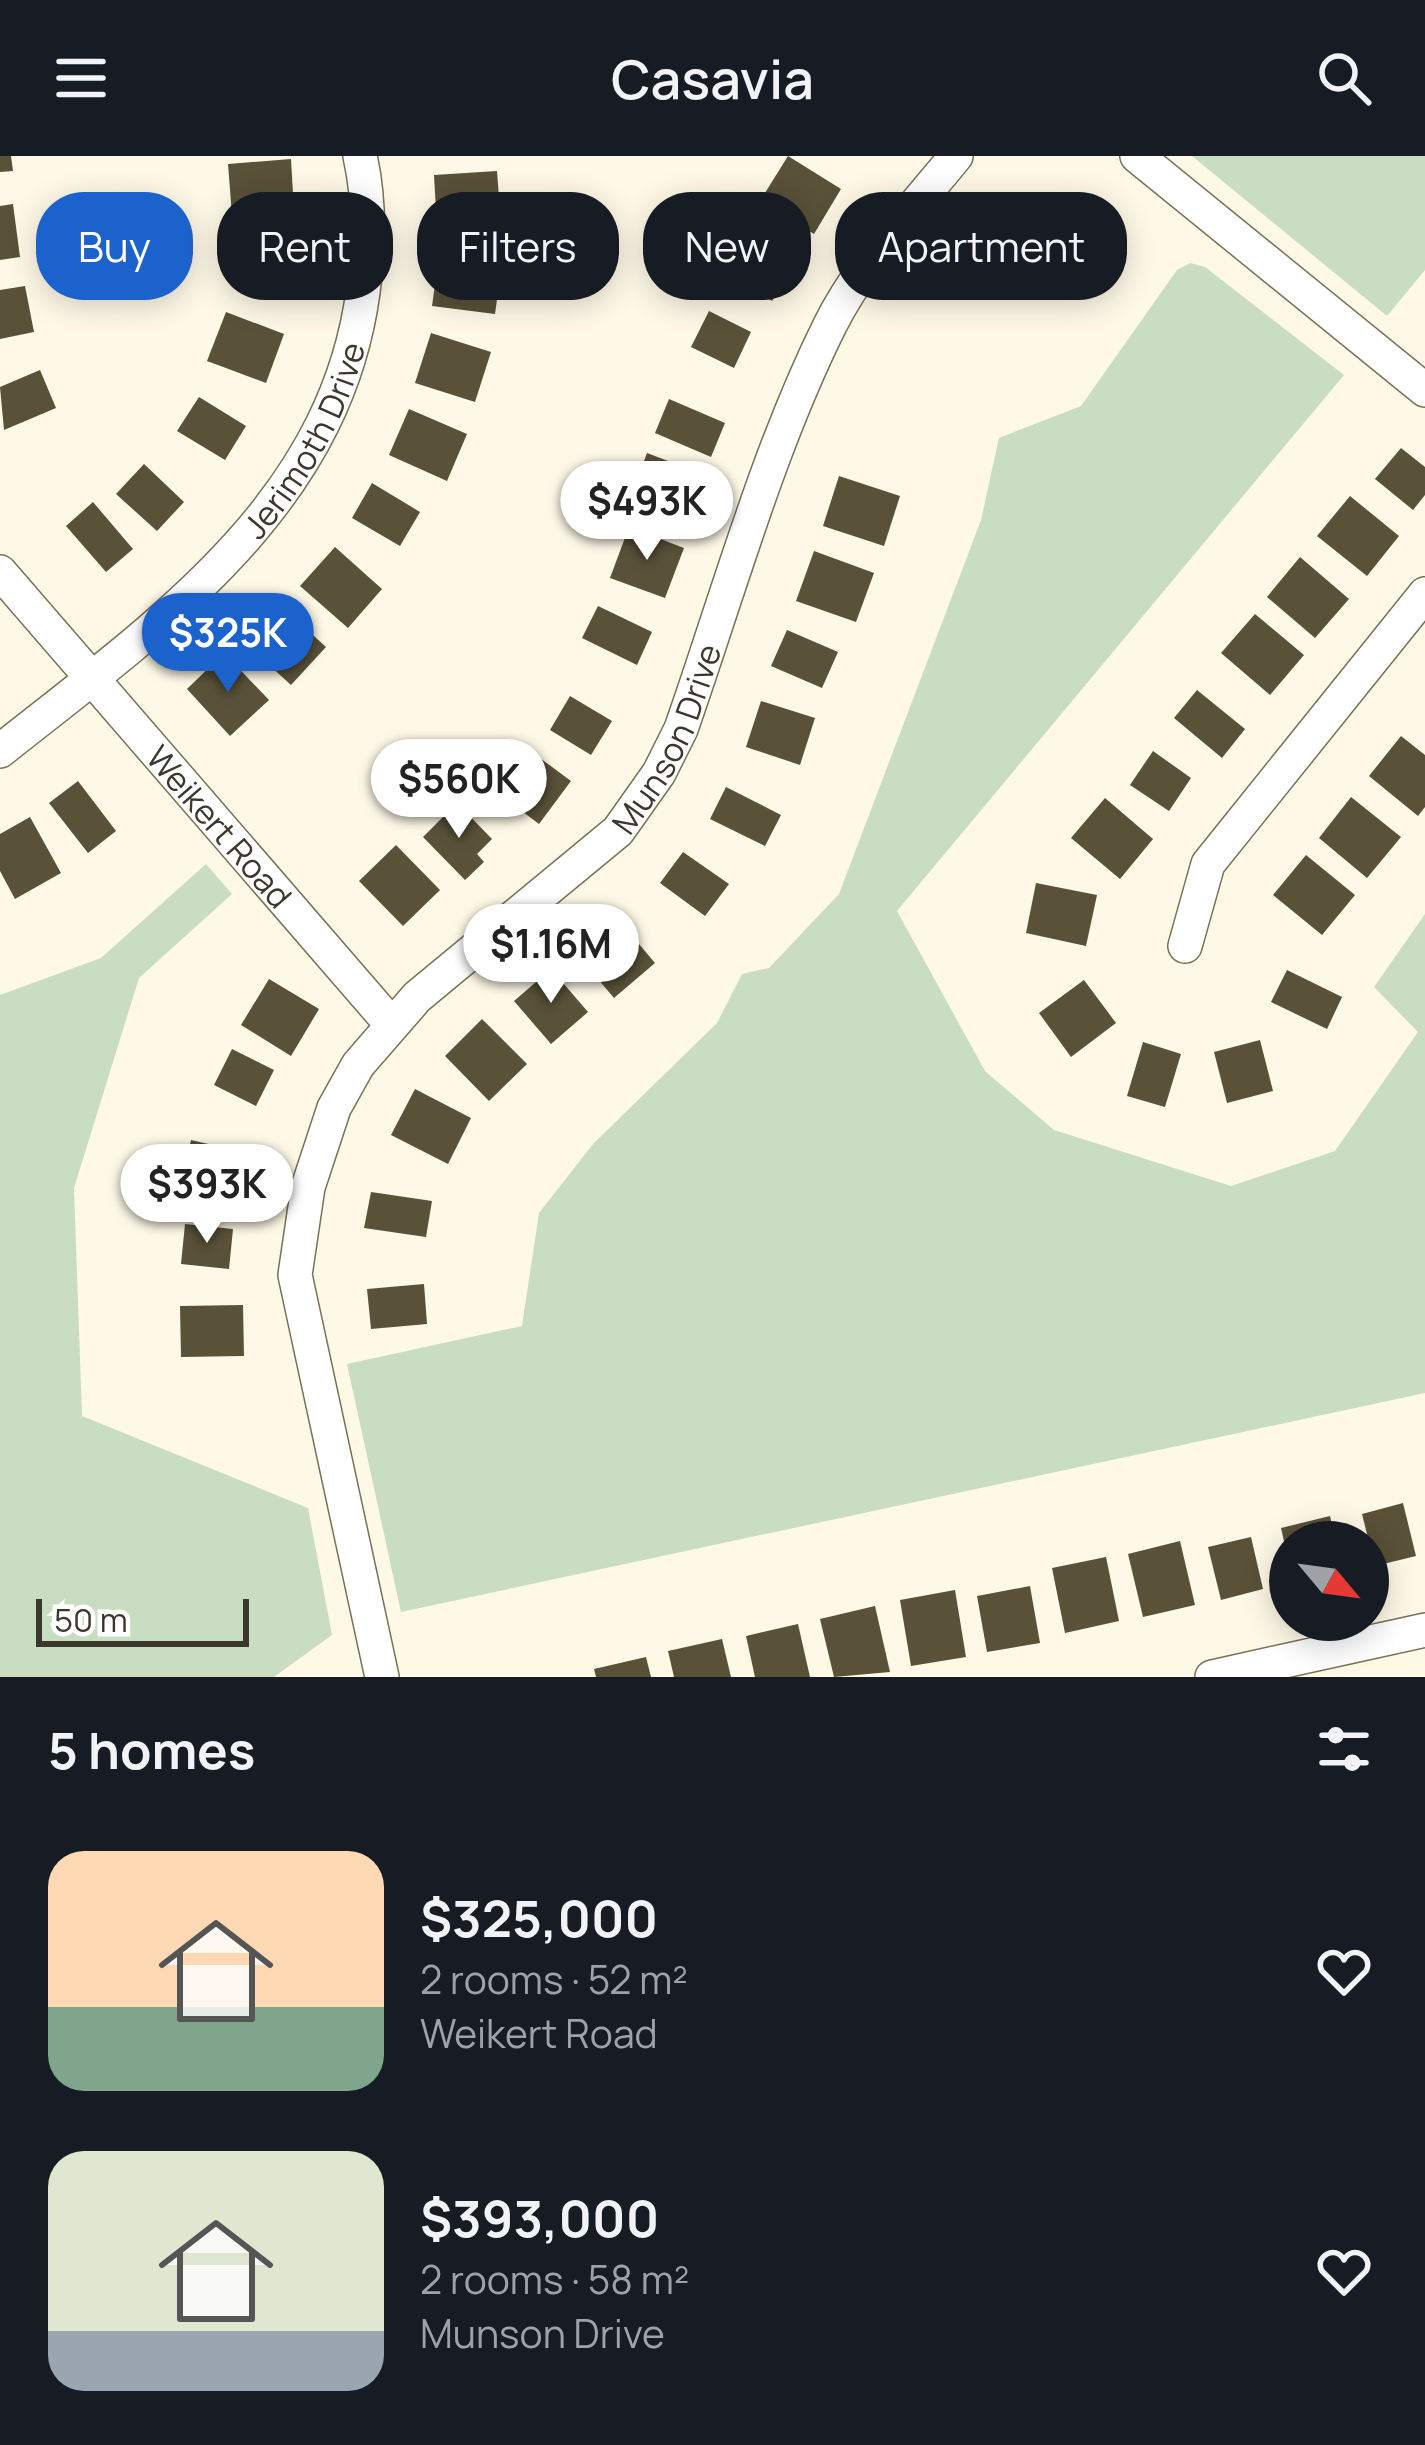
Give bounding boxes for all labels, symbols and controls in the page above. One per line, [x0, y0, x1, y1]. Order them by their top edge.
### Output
text: Casavia [611, 41, 814, 115]
icon: menu [48, 45, 114, 111]
icon: search [1311, 45, 1377, 111]
chip: Buy [36, 192, 193, 300]
chip: Rent [217, 192, 393, 300]
chip: Filters [417, 192, 619, 300]
chip: New [643, 192, 811, 300]
chip: Apartment [835, 192, 1127, 300]
street label: Jerimoth Drive [232, 337, 375, 547]
pin: $493K [563, 461, 731, 563]
text: $493K [587, 473, 707, 527]
pin: $325K [144, 593, 312, 695]
text: $325K [169, 605, 287, 659]
street label: Munson Drive [601, 638, 731, 842]
street label: Weikert Road [137, 735, 303, 917]
pin: $560K [375, 739, 543, 841]
text: $560K [398, 751, 520, 805]
pin: $1.16M [453, 904, 649, 1006]
text: $1.16M [490, 916, 612, 970]
pin: $393K [123, 1144, 291, 1246]
text: $393K [147, 1156, 267, 1210]
north arrow [1269, 1521, 1389, 1641]
map controls [1269, 1521, 1389, 1641]
scale bar [36, 1593, 249, 1646]
text: 50 m [54, 1597, 128, 1642]
text: 5 homes [48, 1715, 255, 1784]
icon: filters [1311, 1716, 1377, 1782]
text: $325,000 [420, 1883, 658, 1952]
icon: home [144, 1899, 288, 2043]
icon: heart [1311, 1938, 1377, 2004]
text: 2 rooms · 52 m² [420, 1952, 688, 2006]
text: Weikert Road [420, 2006, 658, 2060]
text: $393,000 [420, 2183, 659, 2252]
icon: home [144, 2199, 288, 2343]
icon: heart [1311, 2238, 1377, 2304]
text: 2 rooms · 58 m² [420, 2252, 689, 2306]
text: Munson Drive [420, 2306, 665, 2360]

